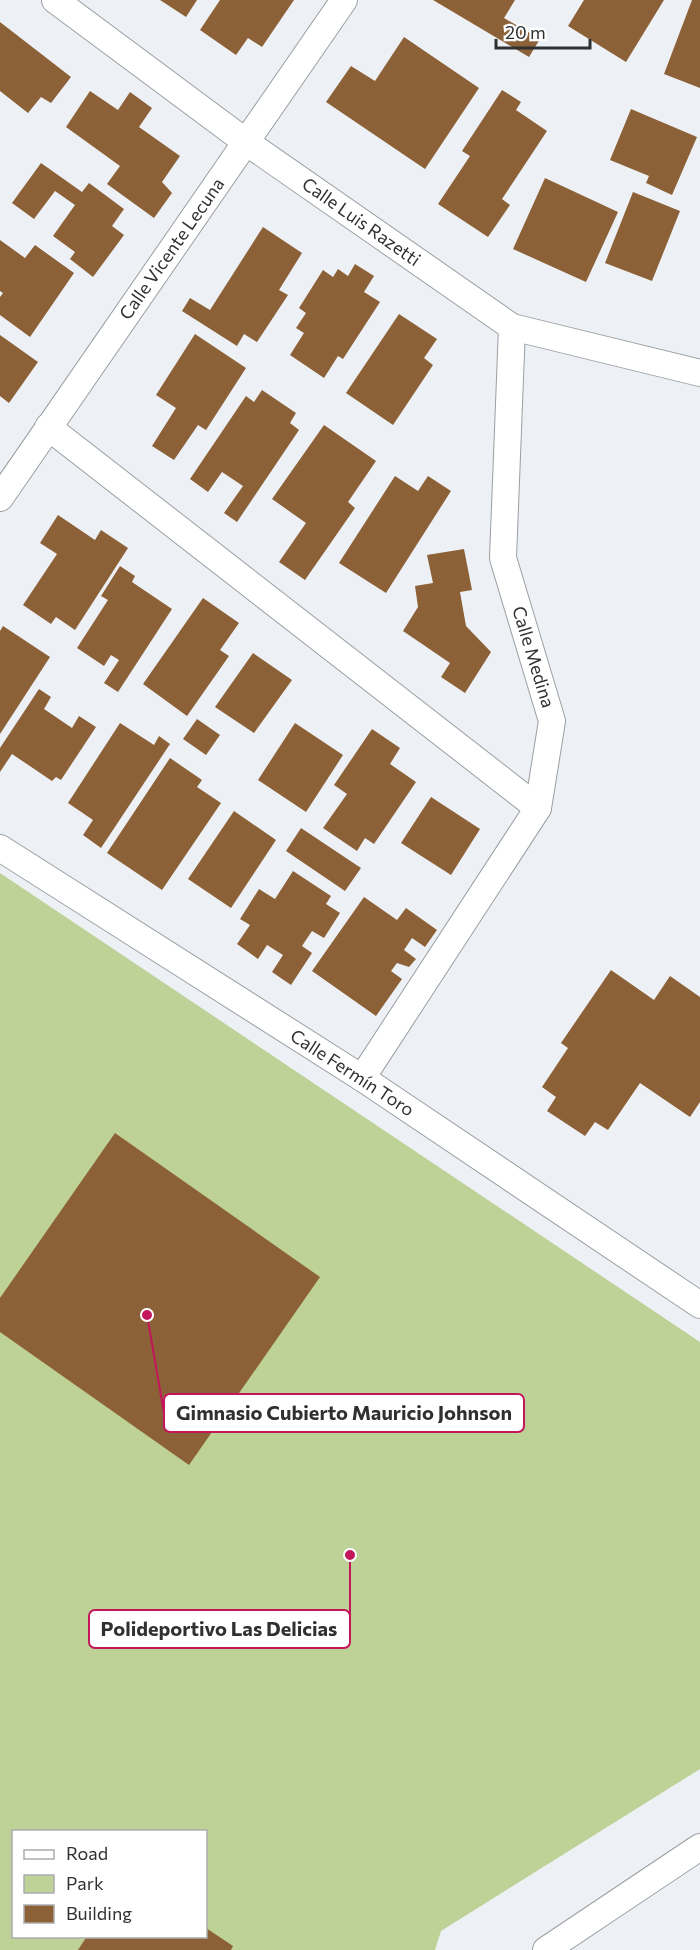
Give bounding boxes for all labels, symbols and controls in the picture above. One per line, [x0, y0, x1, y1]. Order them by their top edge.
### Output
scale bar [496, 12, 590, 50]
text: 20 m [505, 21, 546, 43]
street label: Calle Luis Razetti [298, 172, 425, 270]
street label: Calle Vicente Lecuna [114, 173, 228, 324]
street label: Calle Medina [508, 603, 560, 710]
street label: Calle Fermín Toro [287, 1024, 419, 1120]
callout: Gimnasio Cubierto Mauricio Johnson [164, 1394, 524, 1432]
text: Gimnasio Cubierto Mauricio Johnson [176, 1400, 512, 1424]
callout: Polideportivo Las Delicias [89, 1610, 350, 1648]
text: Polideportivo Las Delicias [101, 1616, 337, 1640]
legend [12, 1830, 207, 1938]
text: Road [66, 1842, 108, 1864]
text: Park [66, 1872, 104, 1894]
text: Building [66, 1902, 132, 1924]

